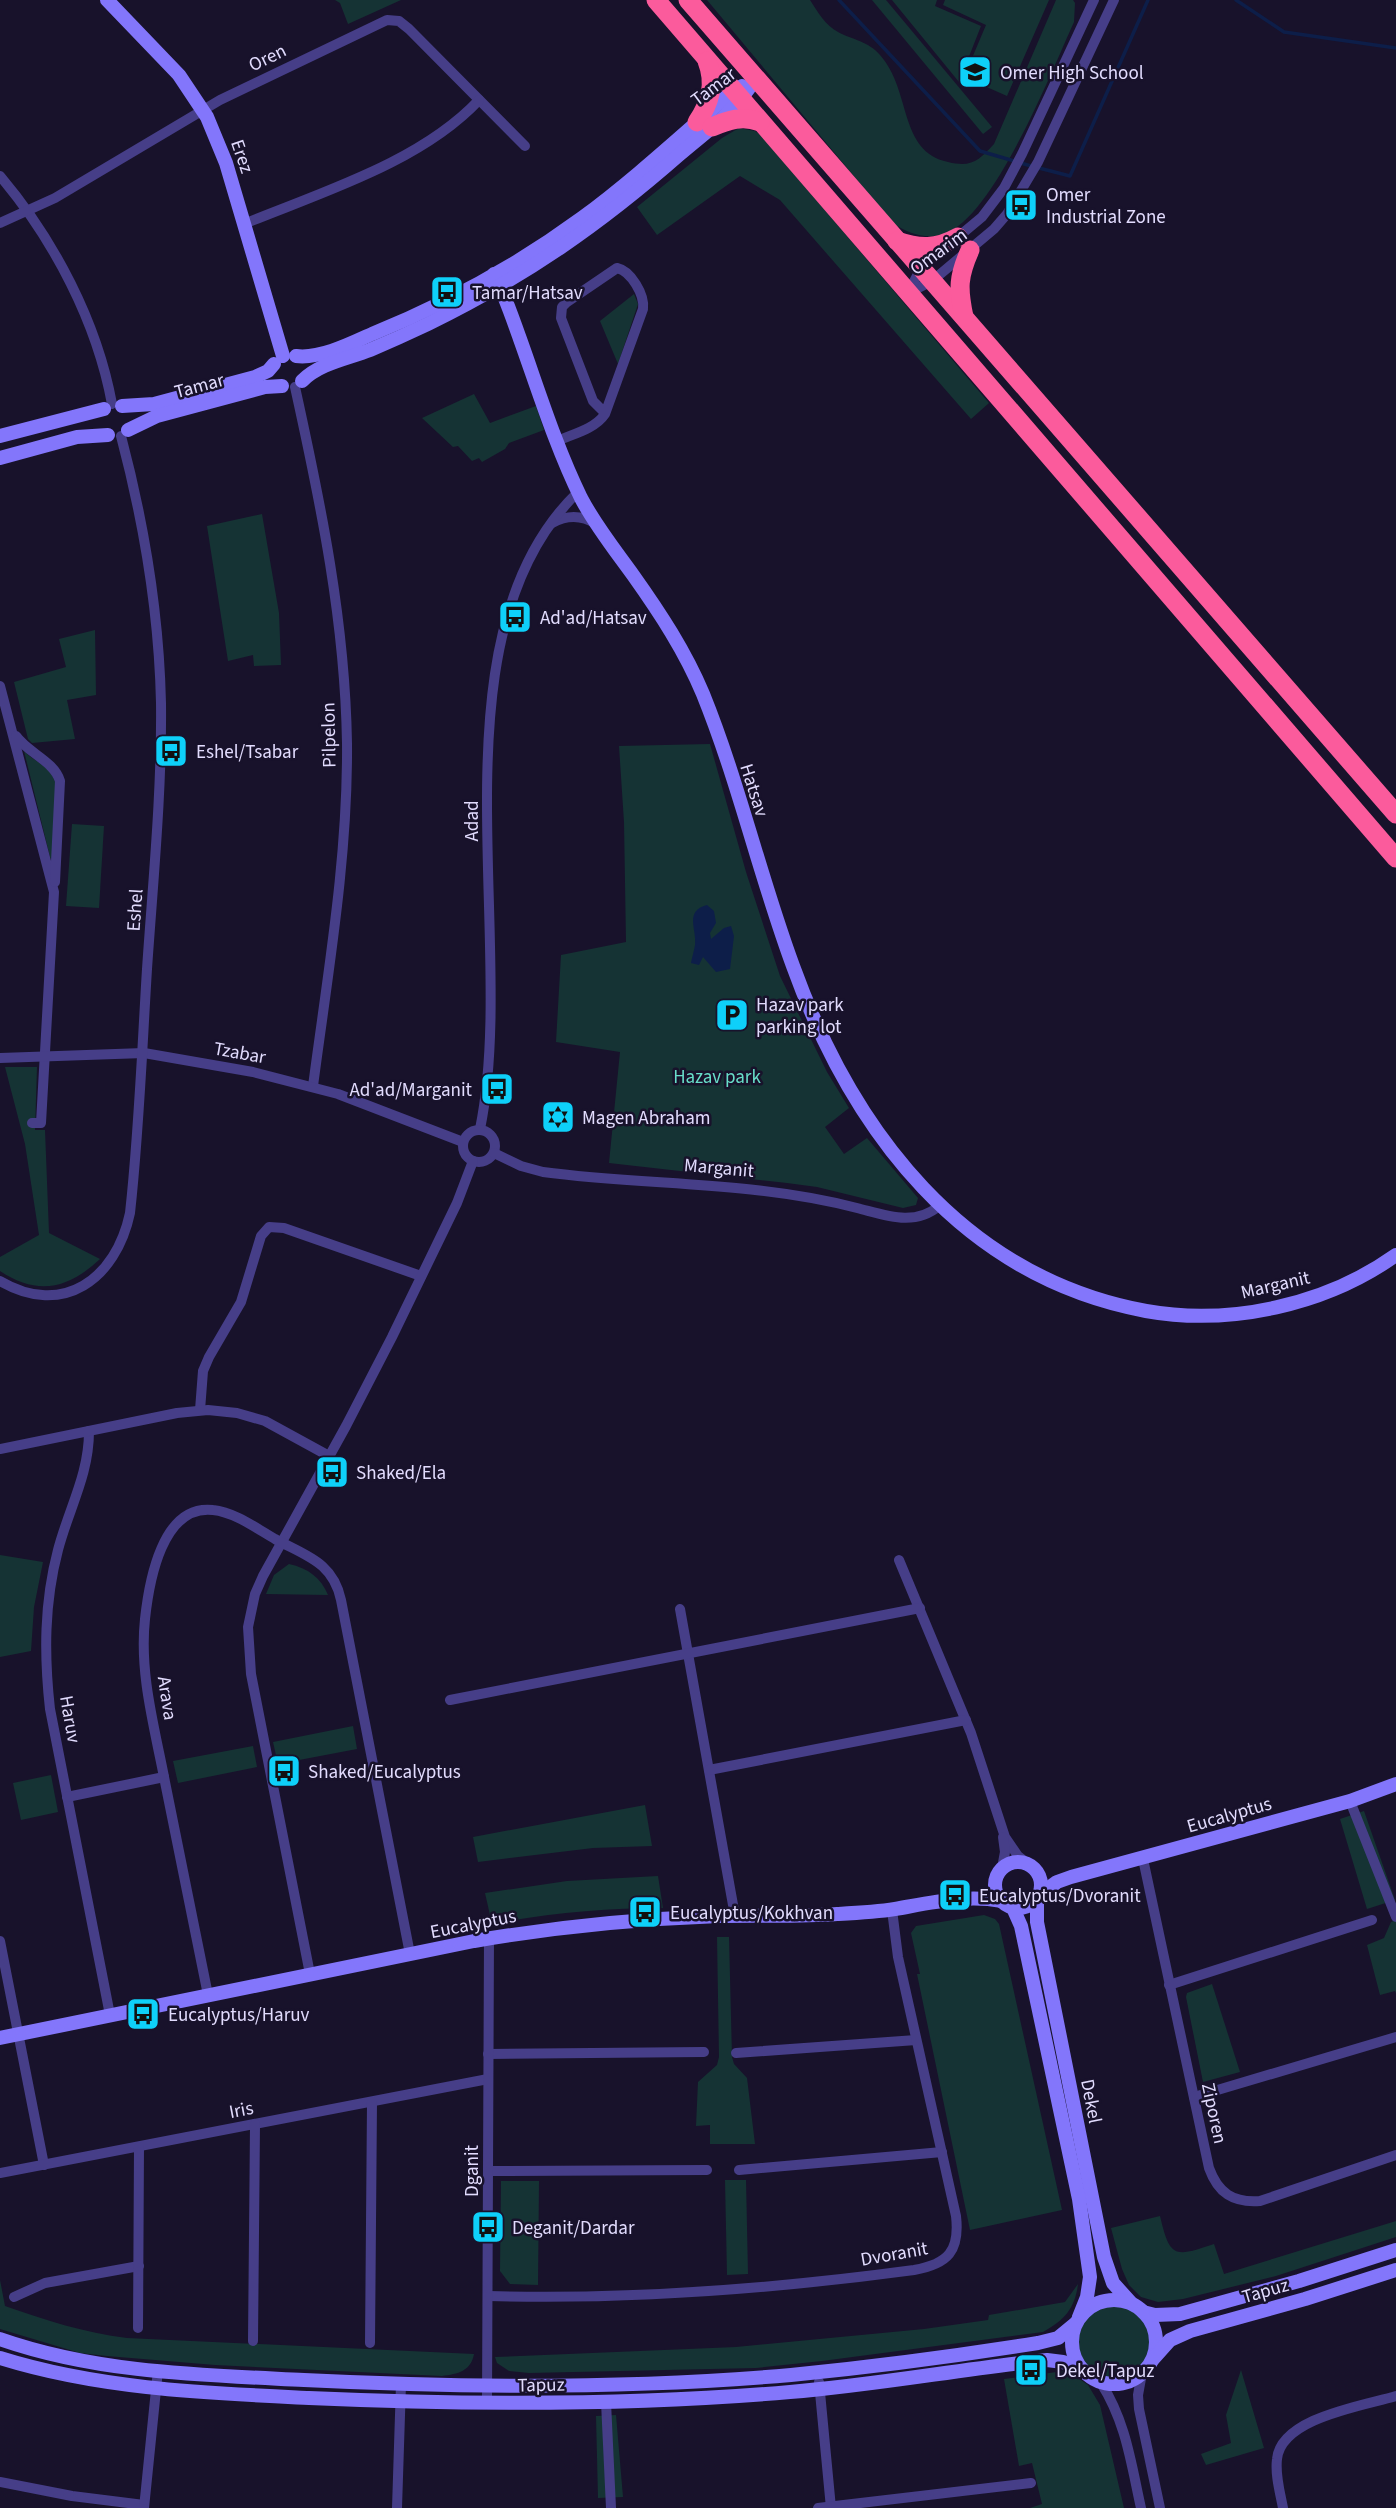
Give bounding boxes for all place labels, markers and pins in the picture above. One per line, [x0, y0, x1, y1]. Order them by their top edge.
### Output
school or university icon: Omer High School [956, 53, 994, 91]
place label: Omer High School [1000, 60, 1144, 87]
place label: Omer Industrial Zone [1046, 182, 1166, 231]
bus stop icon: Omer Industrial Zone [1002, 186, 1040, 224]
bus stop icon: Tamar/Hatsav [428, 273, 466, 311]
place label: Tamar/Hatsav [472, 280, 583, 307]
bus stop icon: Ad'ad/Hatsav [496, 598, 534, 636]
place label: Ad'ad/Hatsav [540, 605, 647, 632]
bus stop icon: Eshel/Tsabar [152, 732, 190, 770]
place label: Eshel/Tsabar [196, 739, 299, 766]
place label: Hazav park parking lot [756, 992, 844, 1041]
parking icon: Hazav park parking lot [713, 996, 751, 1034]
bus stop icon: Ad'ad/Marganit [478, 1070, 516, 1108]
place label: Ad'ad/Marganit [350, 1077, 473, 1104]
synagogue icon: Magen Abraham [539, 1098, 577, 1136]
place label: Magen Abraham [582, 1105, 711, 1132]
bus stop icon: Shaked/Ela [313, 1453, 351, 1491]
place label: Shaked/Ela [356, 1460, 446, 1487]
bus stop icon: Shaked/Eucalyptus [265, 1752, 303, 1790]
place label: Shaked/Eucalyptus [308, 1759, 461, 1786]
bus stop icon: Eucalyptus/Dvoranit [936, 1876, 974, 1914]
place label: Eucalyptus/Dvoranit [979, 1883, 1141, 1910]
bus stop icon: Eucalyptus/Kokhvan [626, 1893, 664, 1931]
place label: Eucalyptus/Kokhvan [670, 1900, 833, 1927]
bus stop icon: Eucalyptus/Haruv [124, 1995, 162, 2033]
place label: Eucalyptus/Haruv [168, 2002, 310, 2029]
bus stop icon: Deganit/Dardar [469, 2208, 507, 2246]
place label: Deganit/Dardar [512, 2215, 635, 2242]
bus stop icon: Dekel/Tapuz [1012, 2351, 1050, 2389]
place label: Dekel/Tapuz [1056, 2358, 1154, 2385]

